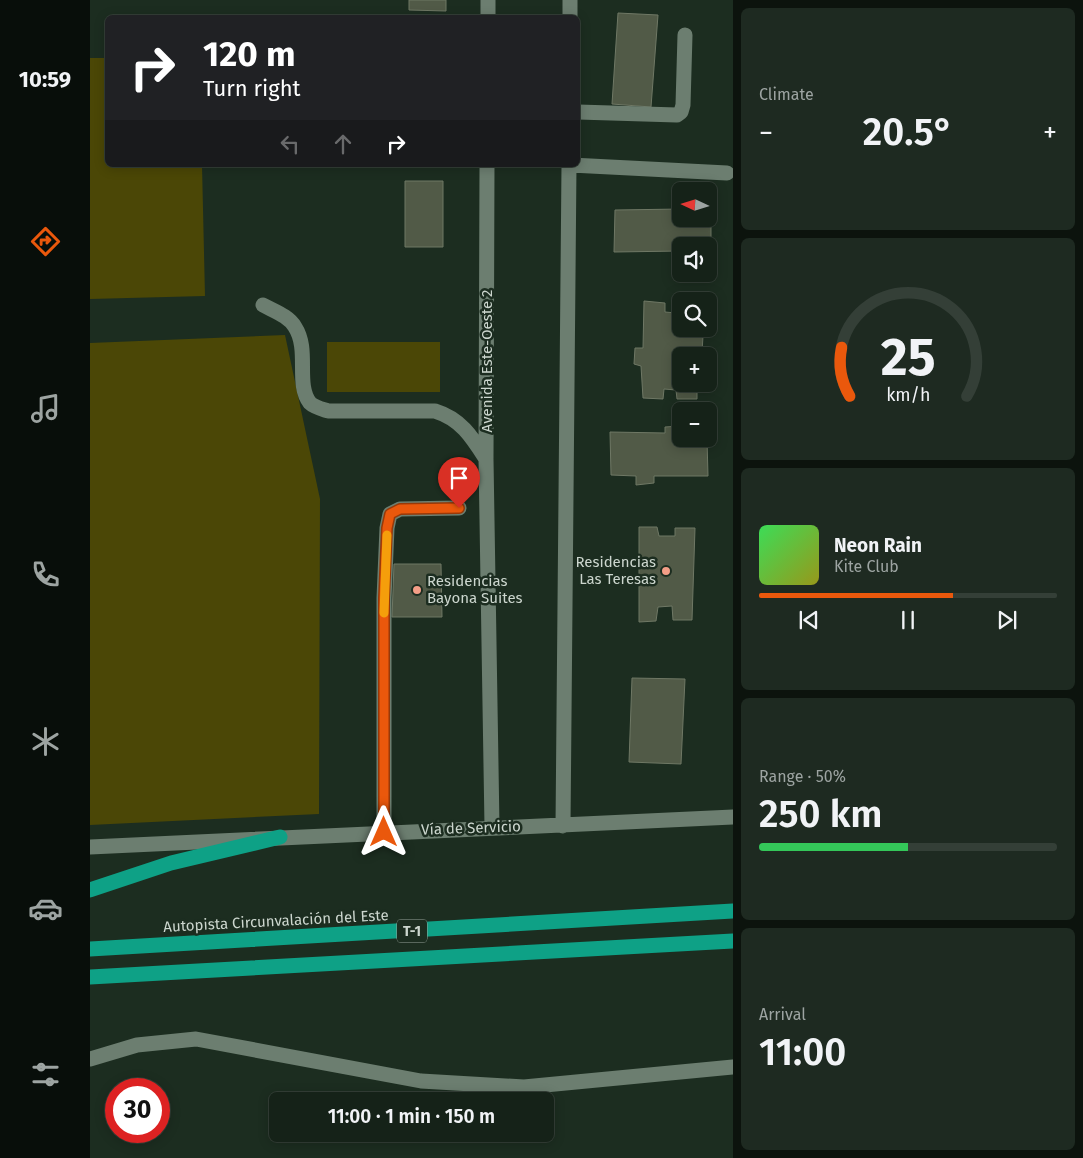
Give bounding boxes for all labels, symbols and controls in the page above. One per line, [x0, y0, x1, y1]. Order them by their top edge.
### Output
text: 120 m [203, 33, 296, 75]
icon: right [120, 35, 185, 100]
text: 10:59 [19, 66, 71, 93]
text: Turn right [203, 75, 300, 102]
text: Climate [759, 85, 814, 104]
text: 20.5° [863, 109, 953, 155]
text: − [759, 116, 773, 149]
text: + [1043, 116, 1057, 149]
icon: left [276, 130, 304, 158]
icon: ahead [329, 130, 357, 158]
icon: right [382, 130, 410, 158]
north arrow [672, 182, 718, 228]
map controls [672, 182, 717, 447]
icon: directions [28, 224, 63, 259]
button: sound [672, 237, 717, 282]
street label: Avenida Este-Oeste 2 [478, 290, 496, 432]
button: search [672, 292, 717, 337]
text: 25 [881, 326, 935, 389]
button: + [672, 347, 717, 392]
text: km/h [886, 384, 930, 406]
icon: music [28, 391, 63, 426]
button: − [672, 402, 717, 447]
pin [438, 457, 480, 508]
icon: arrive [445, 464, 473, 492]
text: Neon Rain [834, 534, 922, 557]
place label: Residencias Las Teresas [575, 553, 656, 588]
icon: phone [28, 557, 63, 592]
text: Kite Club [834, 557, 899, 576]
marker: Residencias Las Teresas [660, 565, 672, 577]
place label: Residencias Bayona Suites [427, 572, 523, 607]
marker: Residencias Bayona Suites [411, 584, 423, 596]
icon: previous [795, 606, 823, 634]
icon: pause [894, 606, 922, 634]
icon: next [993, 606, 1021, 634]
icon: climate [28, 724, 63, 759]
text: Range · 50% [759, 767, 846, 786]
text: 250 km [759, 791, 883, 837]
position arrow [357, 805, 409, 857]
street label: Vía de Servicio [421, 817, 521, 839]
icon: car [28, 891, 63, 926]
street label: Autopista Circunvalación del Este [163, 906, 389, 936]
road number: T-1 [397, 919, 427, 942]
text: Arrival [759, 1005, 806, 1024]
text: 11:00 [759, 1029, 846, 1075]
icon: filters [28, 1057, 63, 1092]
speed limit sign: 30 [105, 1078, 170, 1143]
text: 11:00 · 1 min · 150 m [328, 1105, 495, 1128]

